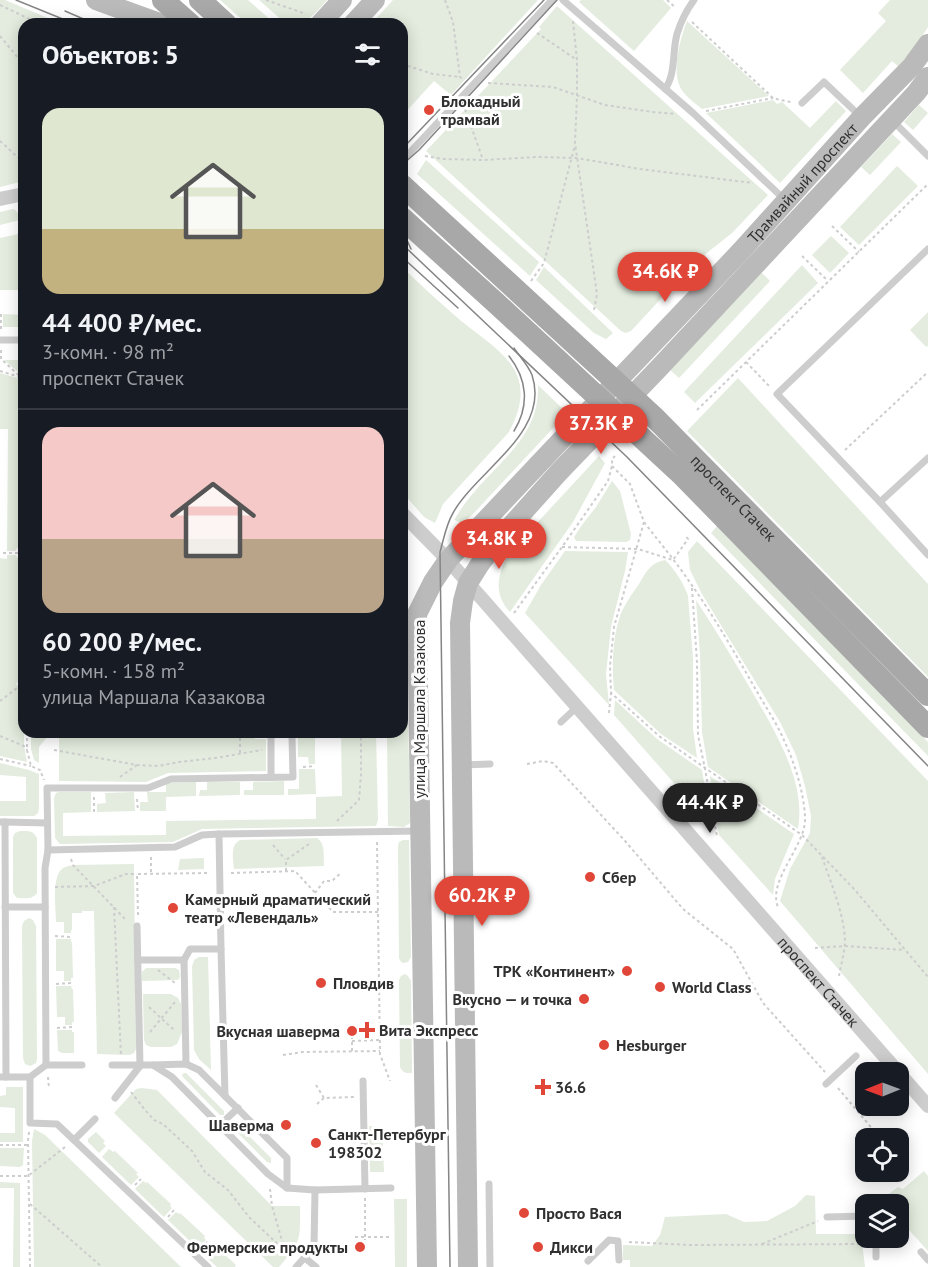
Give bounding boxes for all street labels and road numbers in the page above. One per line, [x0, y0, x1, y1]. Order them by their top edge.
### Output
street label: Трамвайный проспект [743, 118, 862, 247]
street label: проспект Стачек [687, 450, 781, 546]
street label: улица Маршала Казакова [409, 620, 429, 798]
street label: проспект Стачек [774, 932, 864, 1031]

